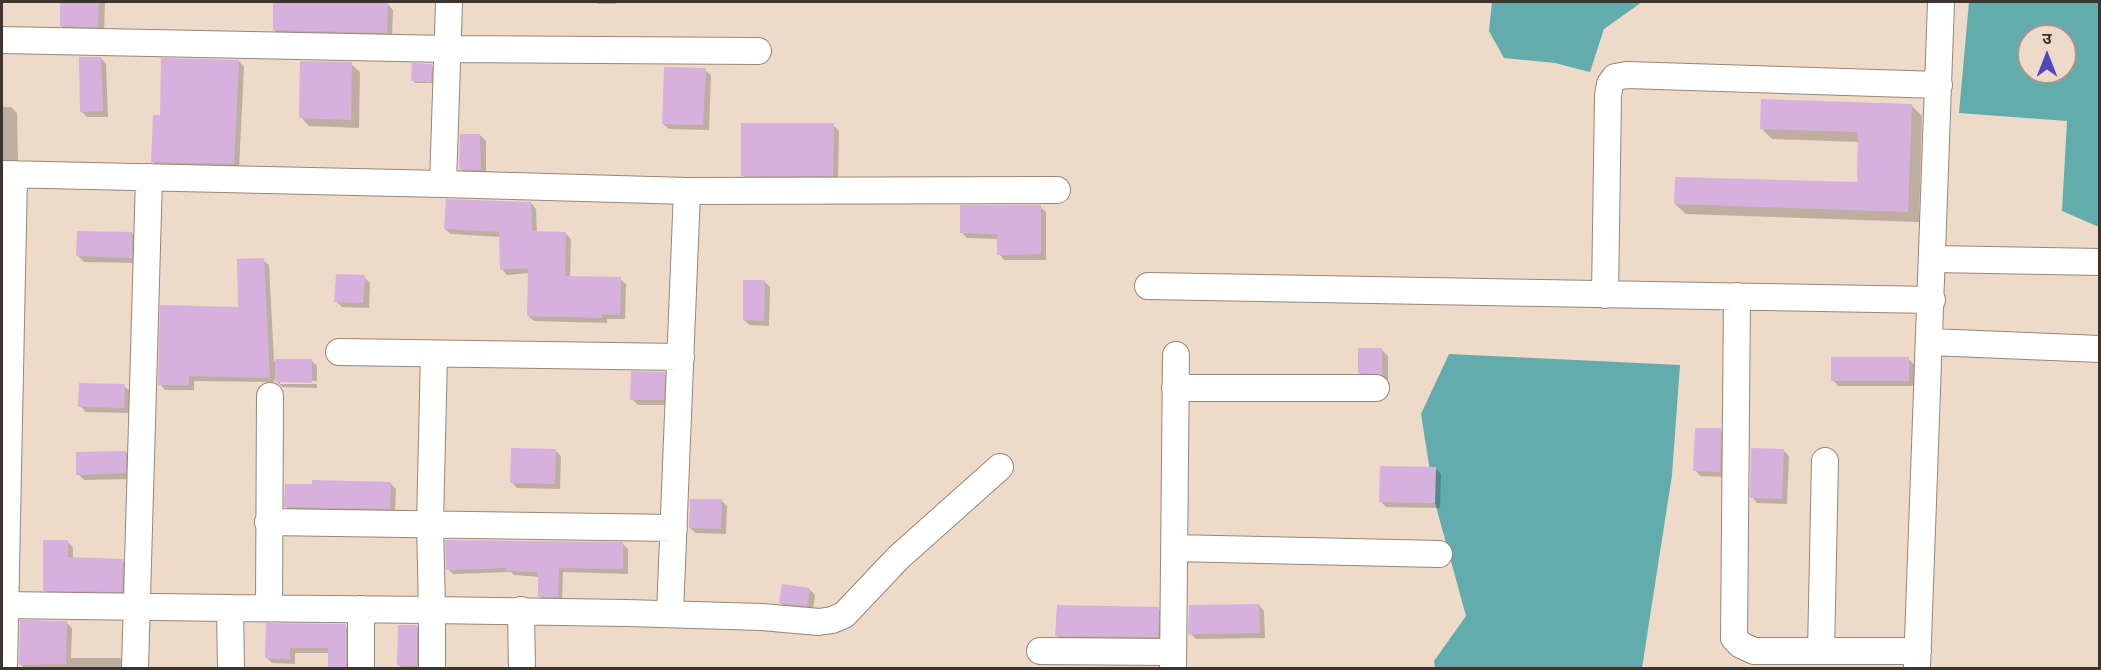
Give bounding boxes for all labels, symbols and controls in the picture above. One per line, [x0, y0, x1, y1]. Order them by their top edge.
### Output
north arrow [2017, 24, 2077, 84]
text: उ [2042, 28, 2052, 48]

